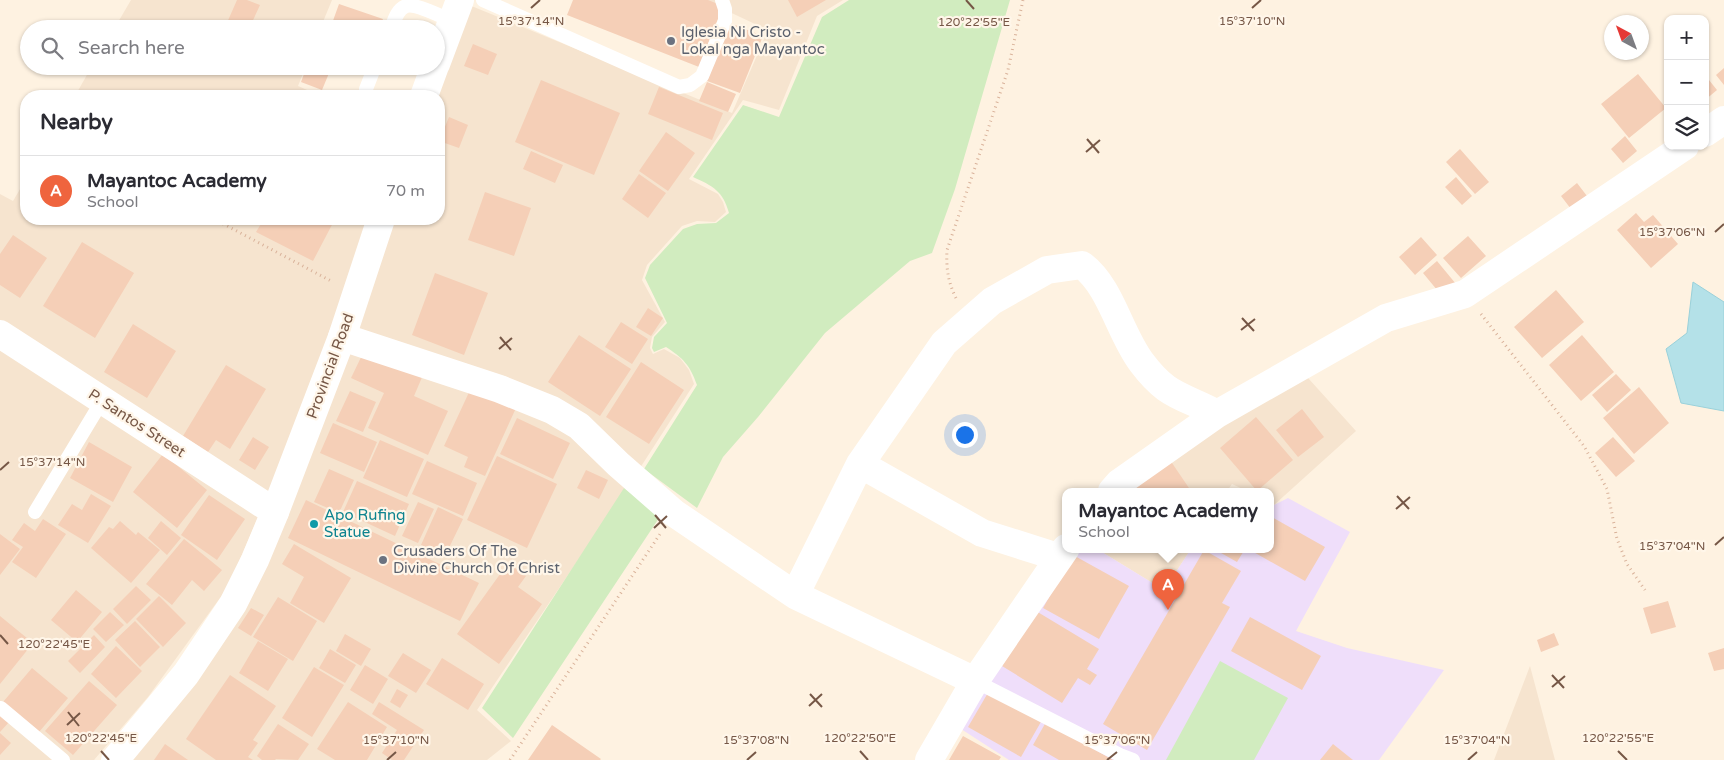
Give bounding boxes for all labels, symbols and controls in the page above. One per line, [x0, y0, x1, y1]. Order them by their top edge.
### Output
text: 15°37'14"N [498, 14, 564, 28]
text: 15°37'10"N [1219, 14, 1285, 28]
text: 120°22'55"E [938, 15, 1011, 29]
north arrow [1604, 15, 1649, 60]
map controls [1664, 15, 1709, 150]
button: + [1664, 15, 1709, 60]
search box [20, 20, 445, 75]
place label: Iglesia Ni Cristo - Lokal nga Mayantoc [681, 23, 825, 58]
icon: search [38, 34, 66, 62]
marker: Iglesia Ni Cristo - Lokal nga Mayantoc [665, 35, 677, 47]
text: Search here [78, 37, 185, 59]
button: − [1664, 60, 1709, 105]
button: layers [1664, 105, 1709, 150]
text: Nearby [40, 110, 113, 135]
text: Mayantoc Academy [87, 170, 267, 192]
text: A [50, 181, 62, 201]
text: 70 m [386, 181, 425, 201]
text: School [87, 192, 139, 212]
text: 15°37'06"N [1639, 225, 1705, 239]
street label: Provincial Road [303, 311, 357, 421]
street label: P. Santos Street [85, 385, 189, 461]
your location [952, 422, 978, 448]
text: 15°37'14"N [19, 455, 85, 469]
popup [1062, 488, 1274, 553]
text: Mayantoc Academy [1078, 500, 1258, 522]
place label: Apo Rufing Statue [324, 506, 406, 541]
marker: Apo Rufing Statue [308, 518, 320, 530]
text: School [1078, 522, 1130, 542]
text: 15°37'04"N [1639, 539, 1705, 553]
place label: Crusaders Of The Divine Church Of Christ [393, 542, 560, 577]
marker: Crusaders Of The Divine Church Of Christ [377, 554, 389, 566]
pin: A [1152, 569, 1184, 610]
text: 120°22'45"E [18, 637, 91, 651]
text: 120°22'45"E [65, 731, 138, 745]
text: 120°22'50"E [824, 731, 897, 745]
text: 120°22'55"E [1582, 731, 1655, 745]
text: 15°37'10"N [363, 733, 429, 747]
text: 15°37'08"N [723, 733, 789, 747]
text: 15°37'06"N [1084, 733, 1150, 747]
text: 15°37'04"N [1444, 733, 1510, 747]

